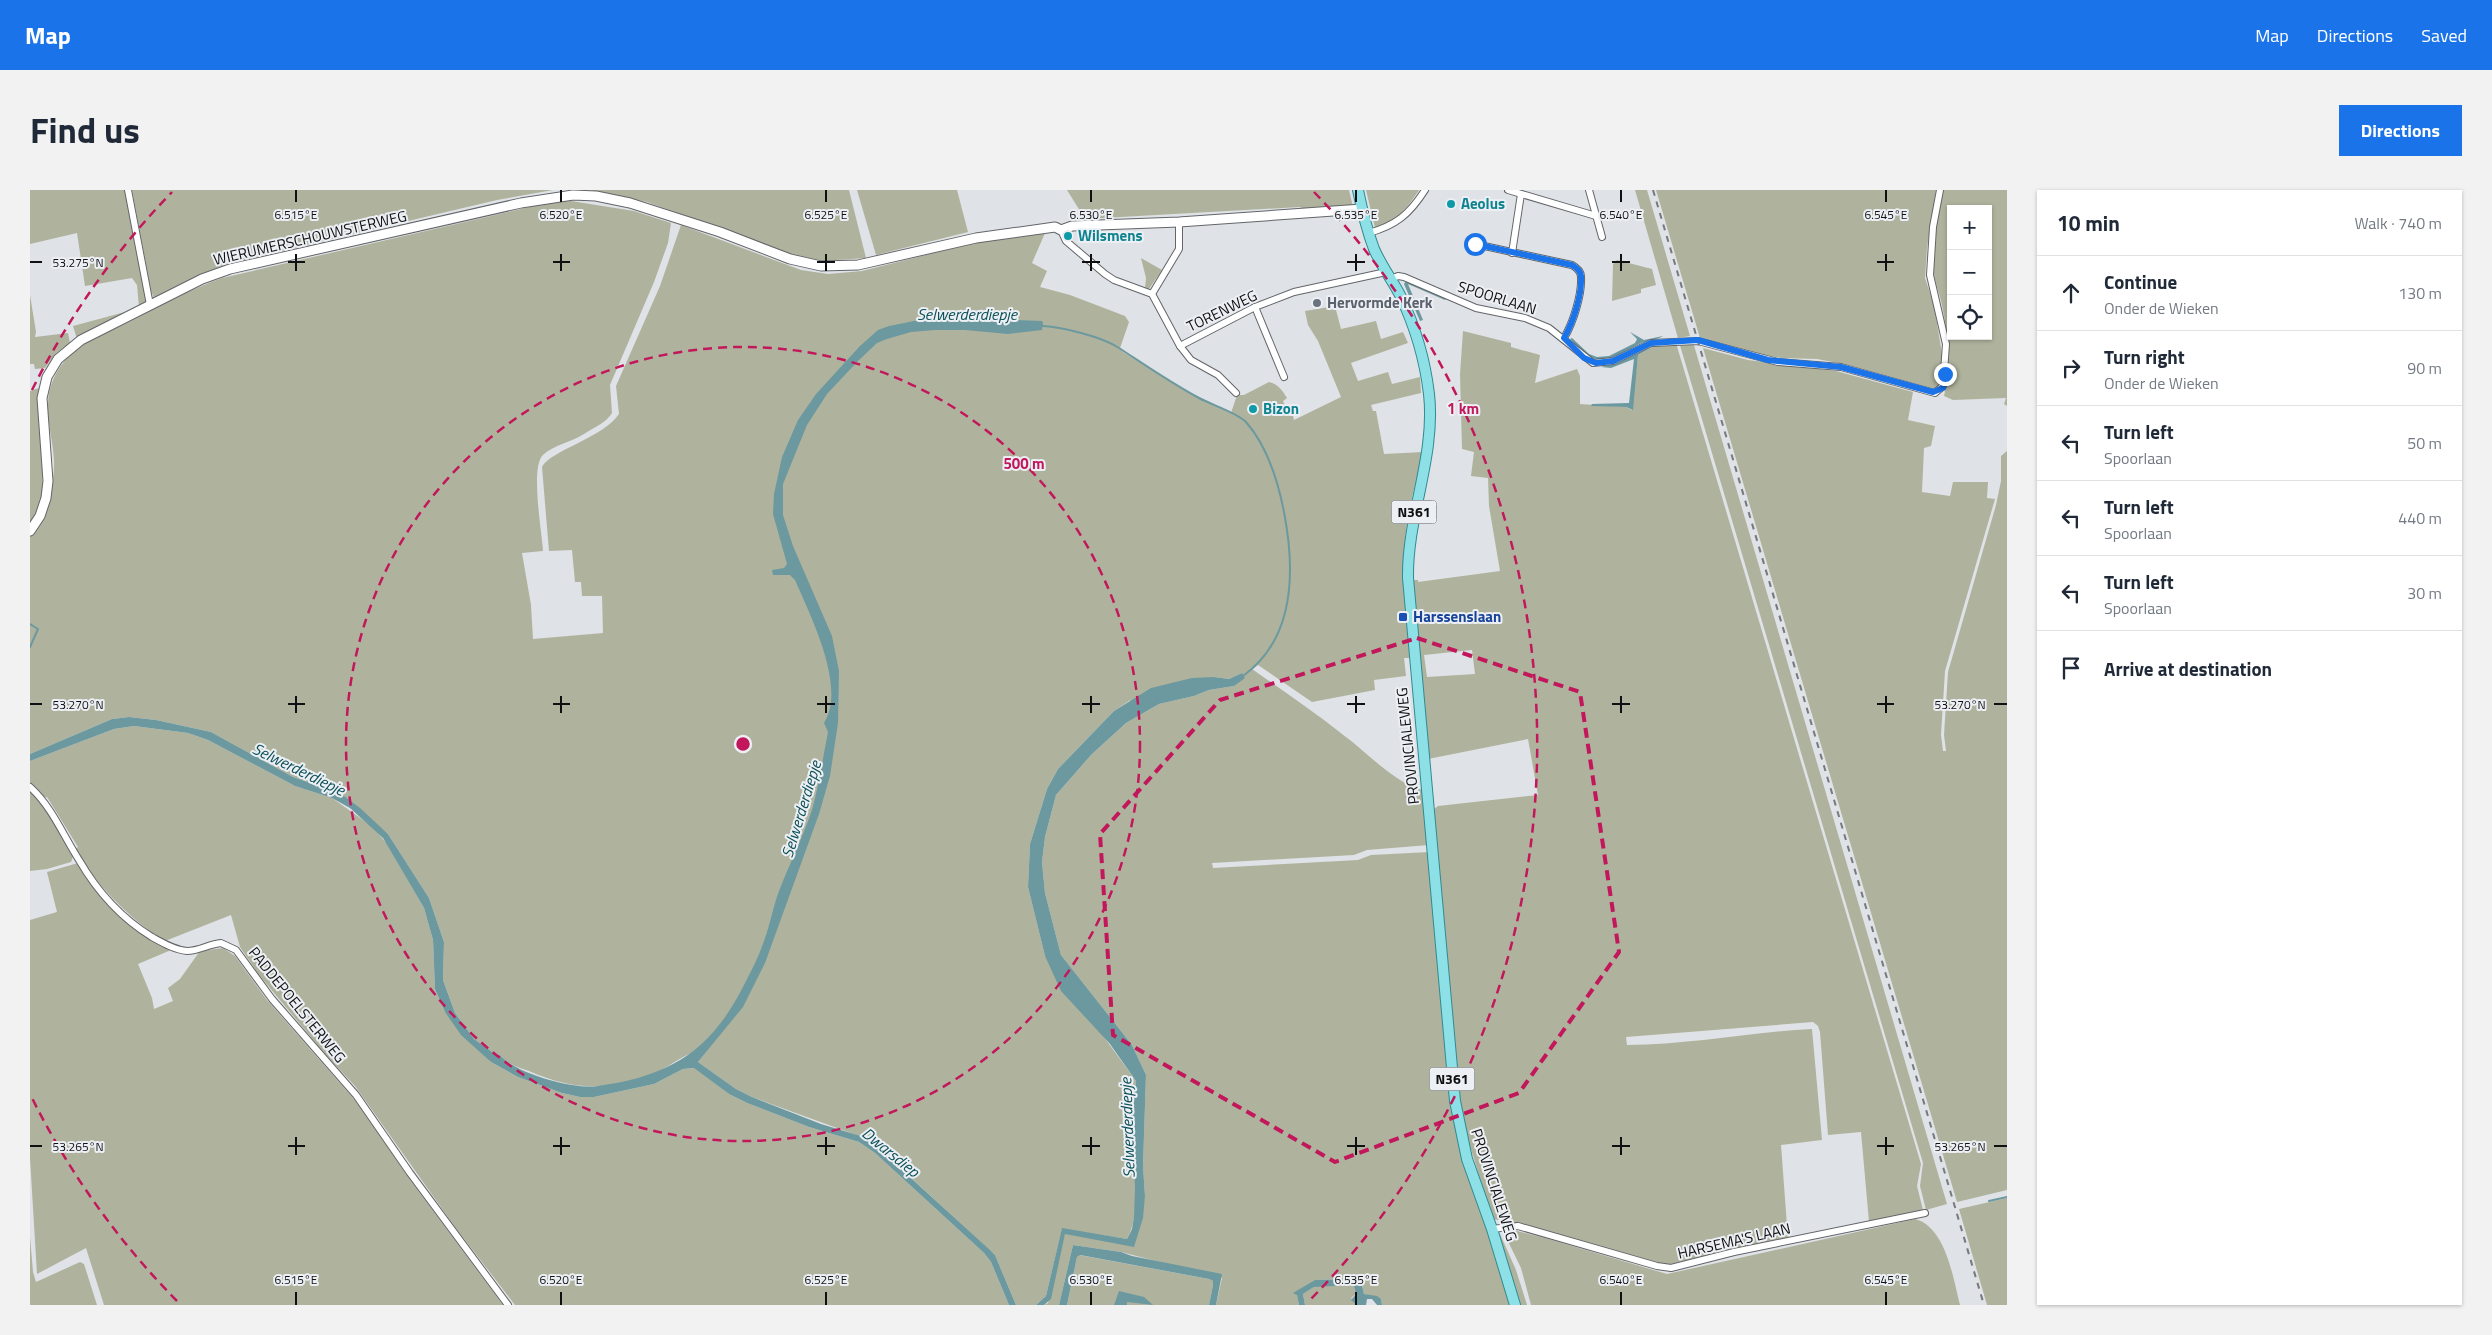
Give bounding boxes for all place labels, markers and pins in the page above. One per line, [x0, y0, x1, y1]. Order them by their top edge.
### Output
place label: Aeolus [1461, 192, 1505, 215]
marker: Aeolus [1445, 198, 1457, 210]
place label: Wilsmens [1078, 224, 1143, 247]
marker: Wilsmens [1062, 230, 1074, 242]
place label: Hervormde Kerk [1327, 291, 1433, 314]
marker: Hervormde Kerk [1311, 297, 1323, 309]
place label: Bizon [1263, 397, 1299, 420]
marker: Bizon [1247, 403, 1259, 415]
place label: Harssenslaan [1413, 605, 1501, 628]
marker: Harssenslaan [1397, 611, 1409, 623]
centre of rings [734, 735, 752, 753]

